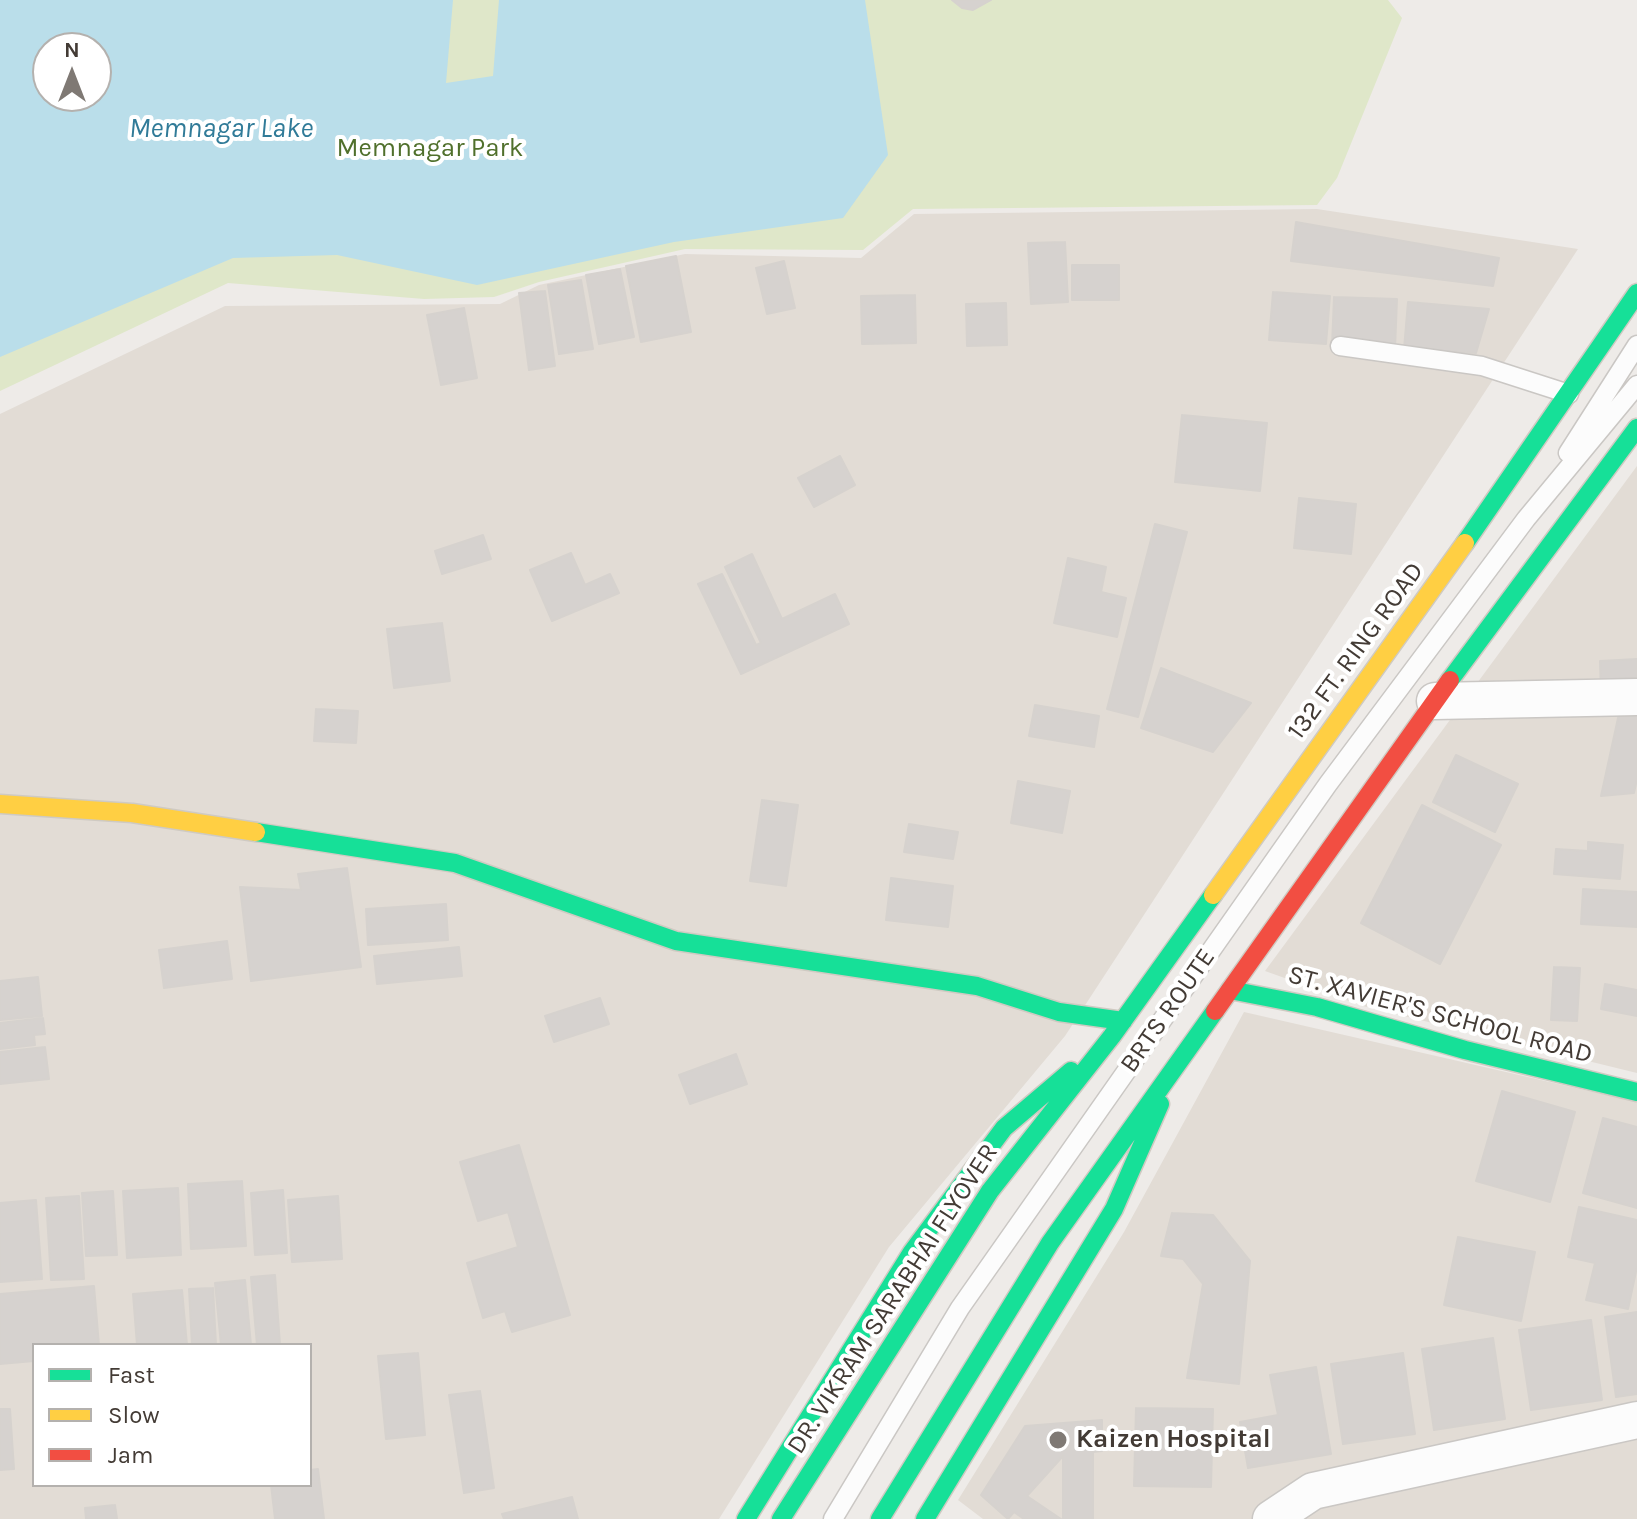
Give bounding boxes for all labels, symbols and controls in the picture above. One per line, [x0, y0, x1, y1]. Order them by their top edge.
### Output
north arrow [32, 32, 112, 112]
text: N [64, 37, 80, 63]
water label: Memnagar Lake [129, 112, 313, 146]
park label: Memnagar Park [336, 133, 524, 165]
street label: 132 FT. RING ROAD [1281, 556, 1431, 746]
street label: BRTS ROUTE [1114, 943, 1222, 1079]
street label: ST. XAVIER'S SCHOOL ROAD [1284, 959, 1596, 1071]
street label: DR. VIKRAM SARABHAI FLYOVER [781, 1138, 1005, 1460]
legend [32, 1343, 312, 1487]
text: Fast [108, 1361, 155, 1389]
text: Slow [108, 1401, 160, 1429]
place label: Kaizen Hospital [1076, 1424, 1271, 1456]
marker: Kaizen Hospital [1047, 1429, 1069, 1451]
text: Jam [108, 1441, 153, 1469]

